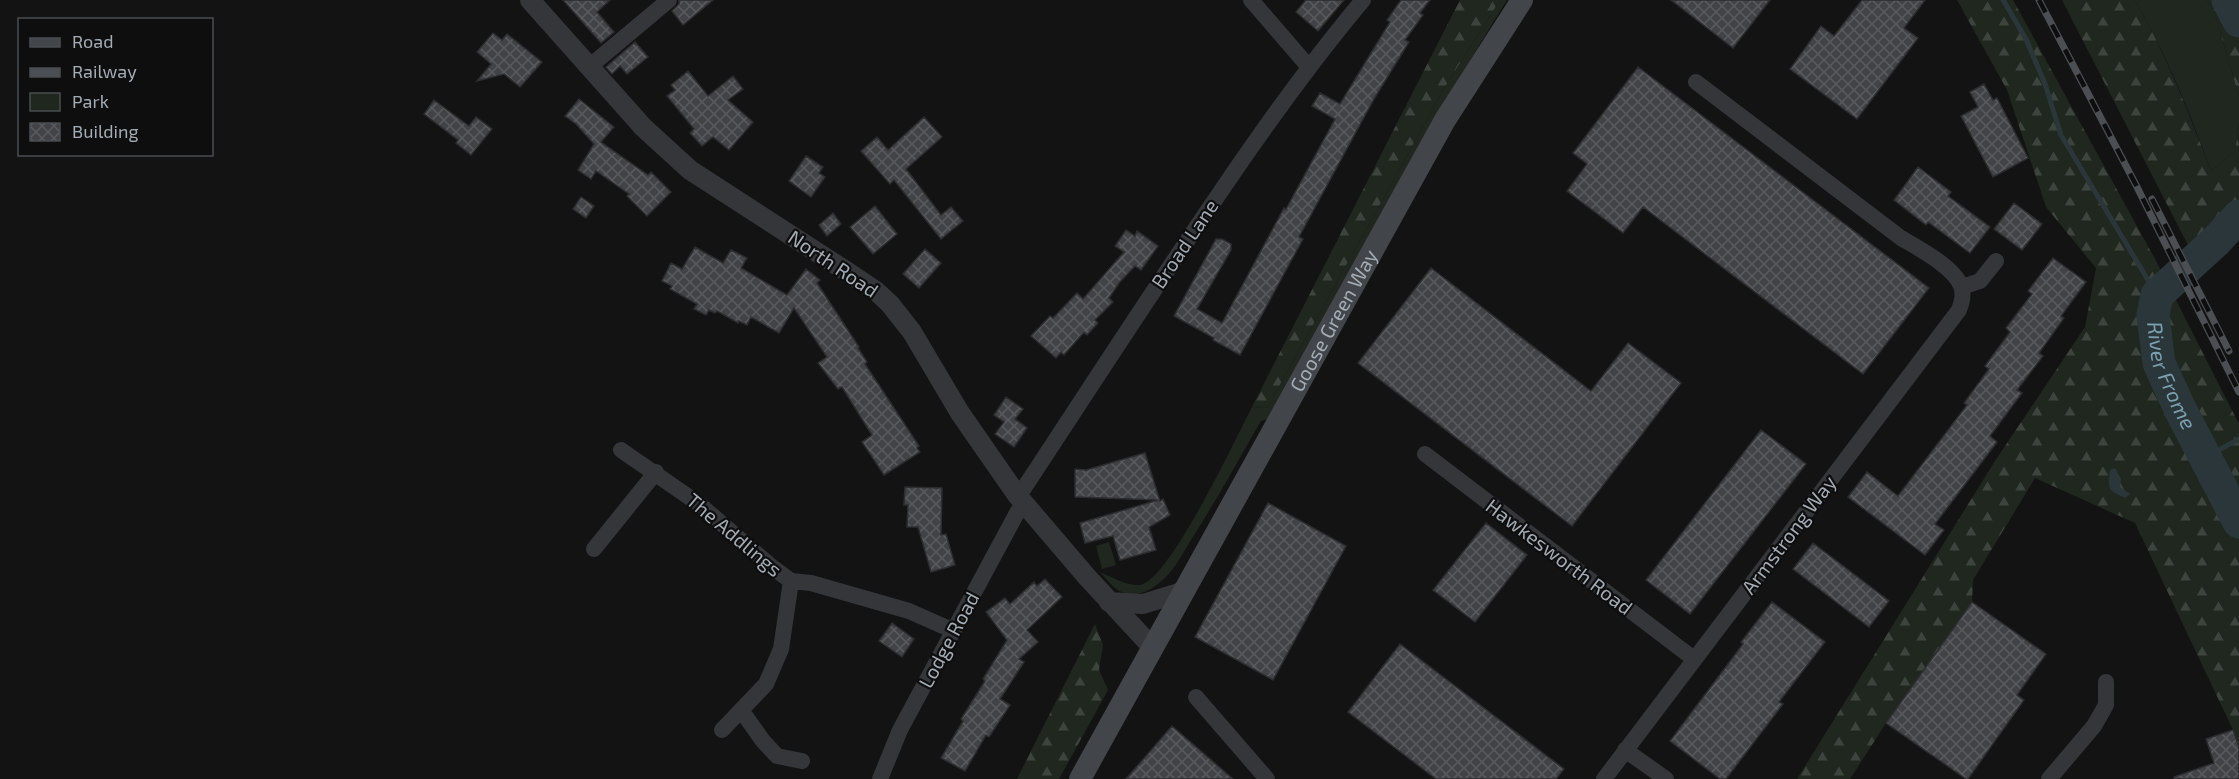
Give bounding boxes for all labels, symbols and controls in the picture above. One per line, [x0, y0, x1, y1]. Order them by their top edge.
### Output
legend [18, 18, 213, 156]
text: Road [72, 30, 113, 52]
text: Railway [72, 60, 137, 82]
text: Park [72, 90, 109, 112]
text: Building [72, 120, 139, 142]
street label: Broad Lane [1146, 194, 1223, 292]
street label: North Road [784, 224, 883, 302]
street label: Goose Green Way [1284, 245, 1382, 395]
water label: River Frome [2143, 320, 2202, 433]
street label: Armstrong Way [1736, 470, 1841, 598]
street label: The Addlings [682, 487, 787, 581]
street label: Hawkesworth Road [1482, 493, 1638, 619]
street label: Lodge Road [913, 587, 983, 692]

